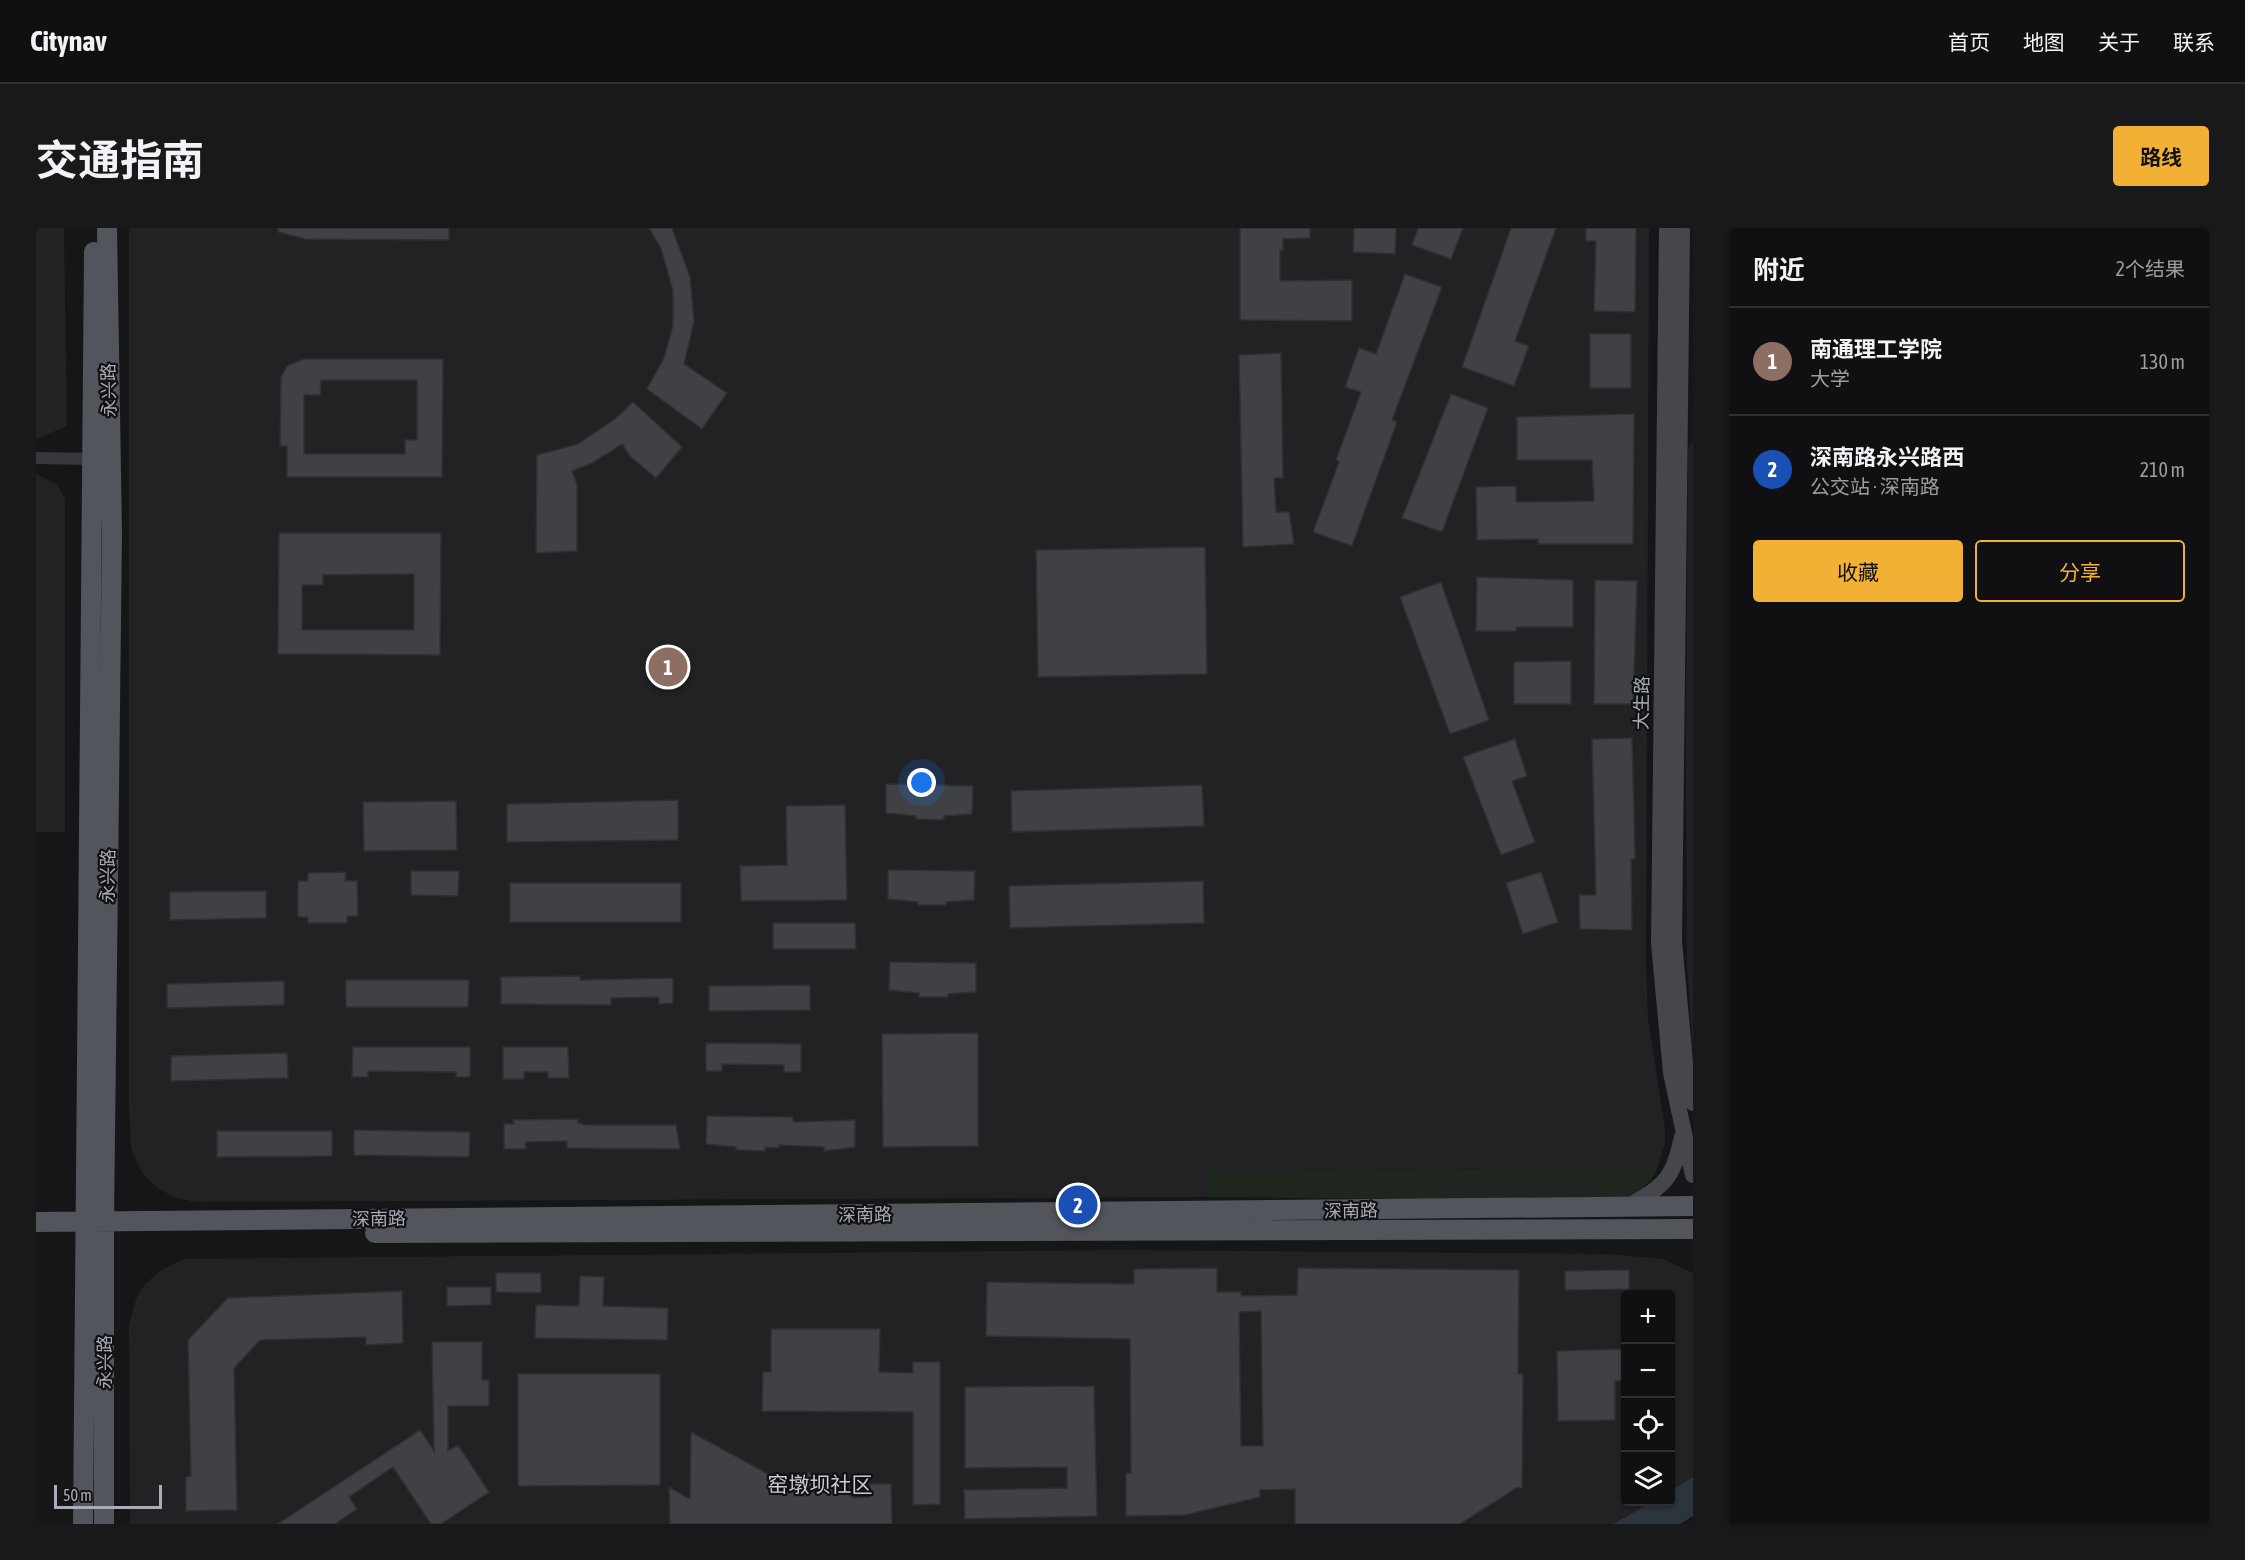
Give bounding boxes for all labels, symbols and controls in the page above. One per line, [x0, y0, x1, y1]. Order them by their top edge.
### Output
text: Citynav [30, 25, 107, 57]
text: 首页 [1948, 30, 1990, 54]
text: 地图 [2023, 30, 2065, 54]
text: 关于 [2098, 30, 2140, 54]
text: 联系 [2173, 30, 2215, 54]
button: 路线 [2113, 126, 2209, 186]
text: 交通指南 [36, 136, 204, 184]
text: 附近 [1753, 255, 1805, 285]
text: 2个结果 [2116, 257, 2185, 280]
text: 南通理工学院 [1810, 336, 1942, 362]
text: 1 [1768, 350, 1777, 373]
text: 130 m [2140, 350, 2185, 373]
street label: 永兴路 [98, 363, 119, 417]
text: 大学 [1810, 367, 1850, 390]
text: 深南路永兴路西 [1810, 444, 1964, 470]
text: 2 [1768, 458, 1777, 481]
text: 210 m [2140, 458, 2185, 481]
text: 公交站 · 深南路 [1810, 475, 1940, 498]
button: 收藏 [1753, 540, 1963, 602]
button: 分享 [1975, 540, 2185, 602]
pin: 1 [648, 644, 688, 690]
street label: 大生路 [1631, 676, 1652, 730]
your location [907, 768, 936, 797]
street label: 永兴路 [97, 849, 118, 903]
pin: 2 [1058, 1182, 1098, 1228]
street label: 深南路 [1324, 1200, 1378, 1221]
street label: 深南路 [838, 1204, 892, 1225]
street label: 深南路 [352, 1208, 406, 1229]
map controls [1621, 1290, 1675, 1506]
button: + [1621, 1290, 1675, 1344]
street label: 永兴路 [94, 1335, 115, 1389]
button: − [1621, 1344, 1675, 1398]
button: locate [1621, 1398, 1675, 1452]
button: layers [1621, 1452, 1675, 1506]
district label: 窑墩坝社区 [768, 1472, 873, 1496]
scale bar [54, 1482, 162, 1510]
text: 50 m [63, 1486, 92, 1504]

